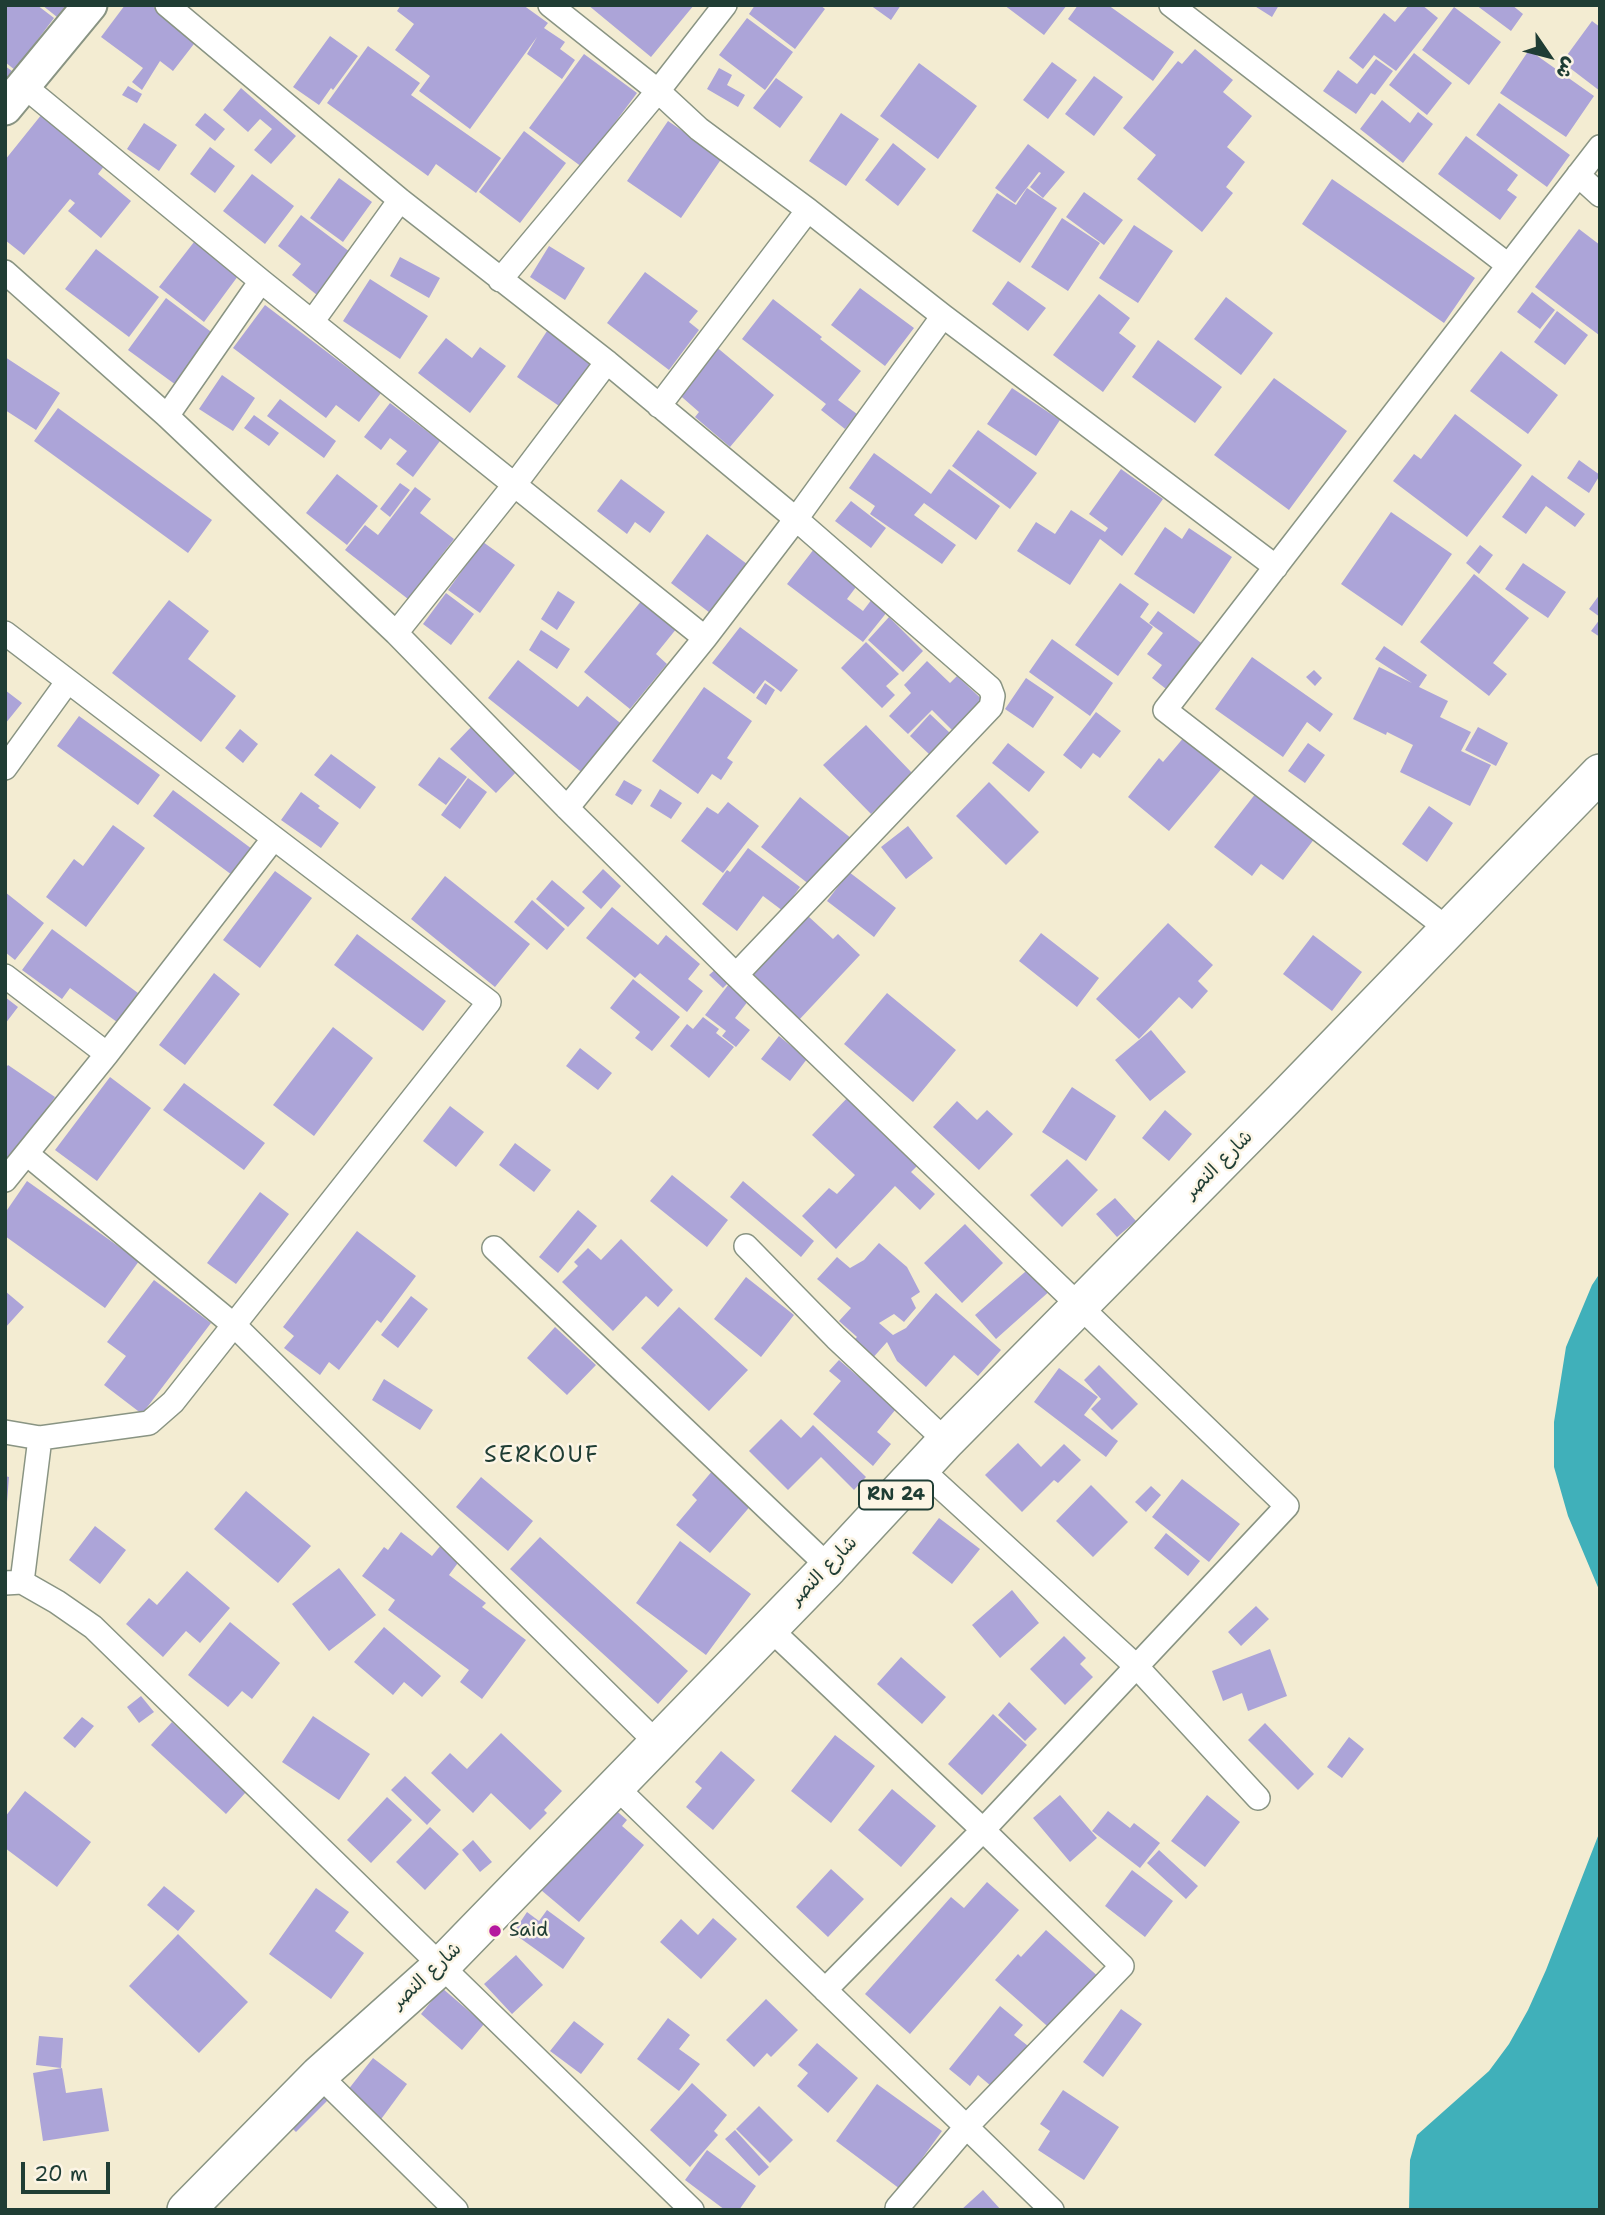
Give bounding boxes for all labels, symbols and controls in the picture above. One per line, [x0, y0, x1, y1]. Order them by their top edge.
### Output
north arrow [1514, 21, 1584, 91]
text: ش [1550, 53, 1583, 84]
street label: شارع النصر [1180, 1126, 1258, 1204]
district label: SERKOUF [485, 1442, 599, 1470]
road number: RN 24 [859, 1480, 933, 1510]
street label: شارع النصر [786, 1532, 862, 1610]
place label: Said [509, 1920, 548, 1942]
marker: Said [487, 1923, 503, 1939]
street label: شارع النصر [387, 1938, 467, 2014]
scale bar [24, 2148, 114, 2192]
text: 20 m [34, 2160, 88, 2188]

